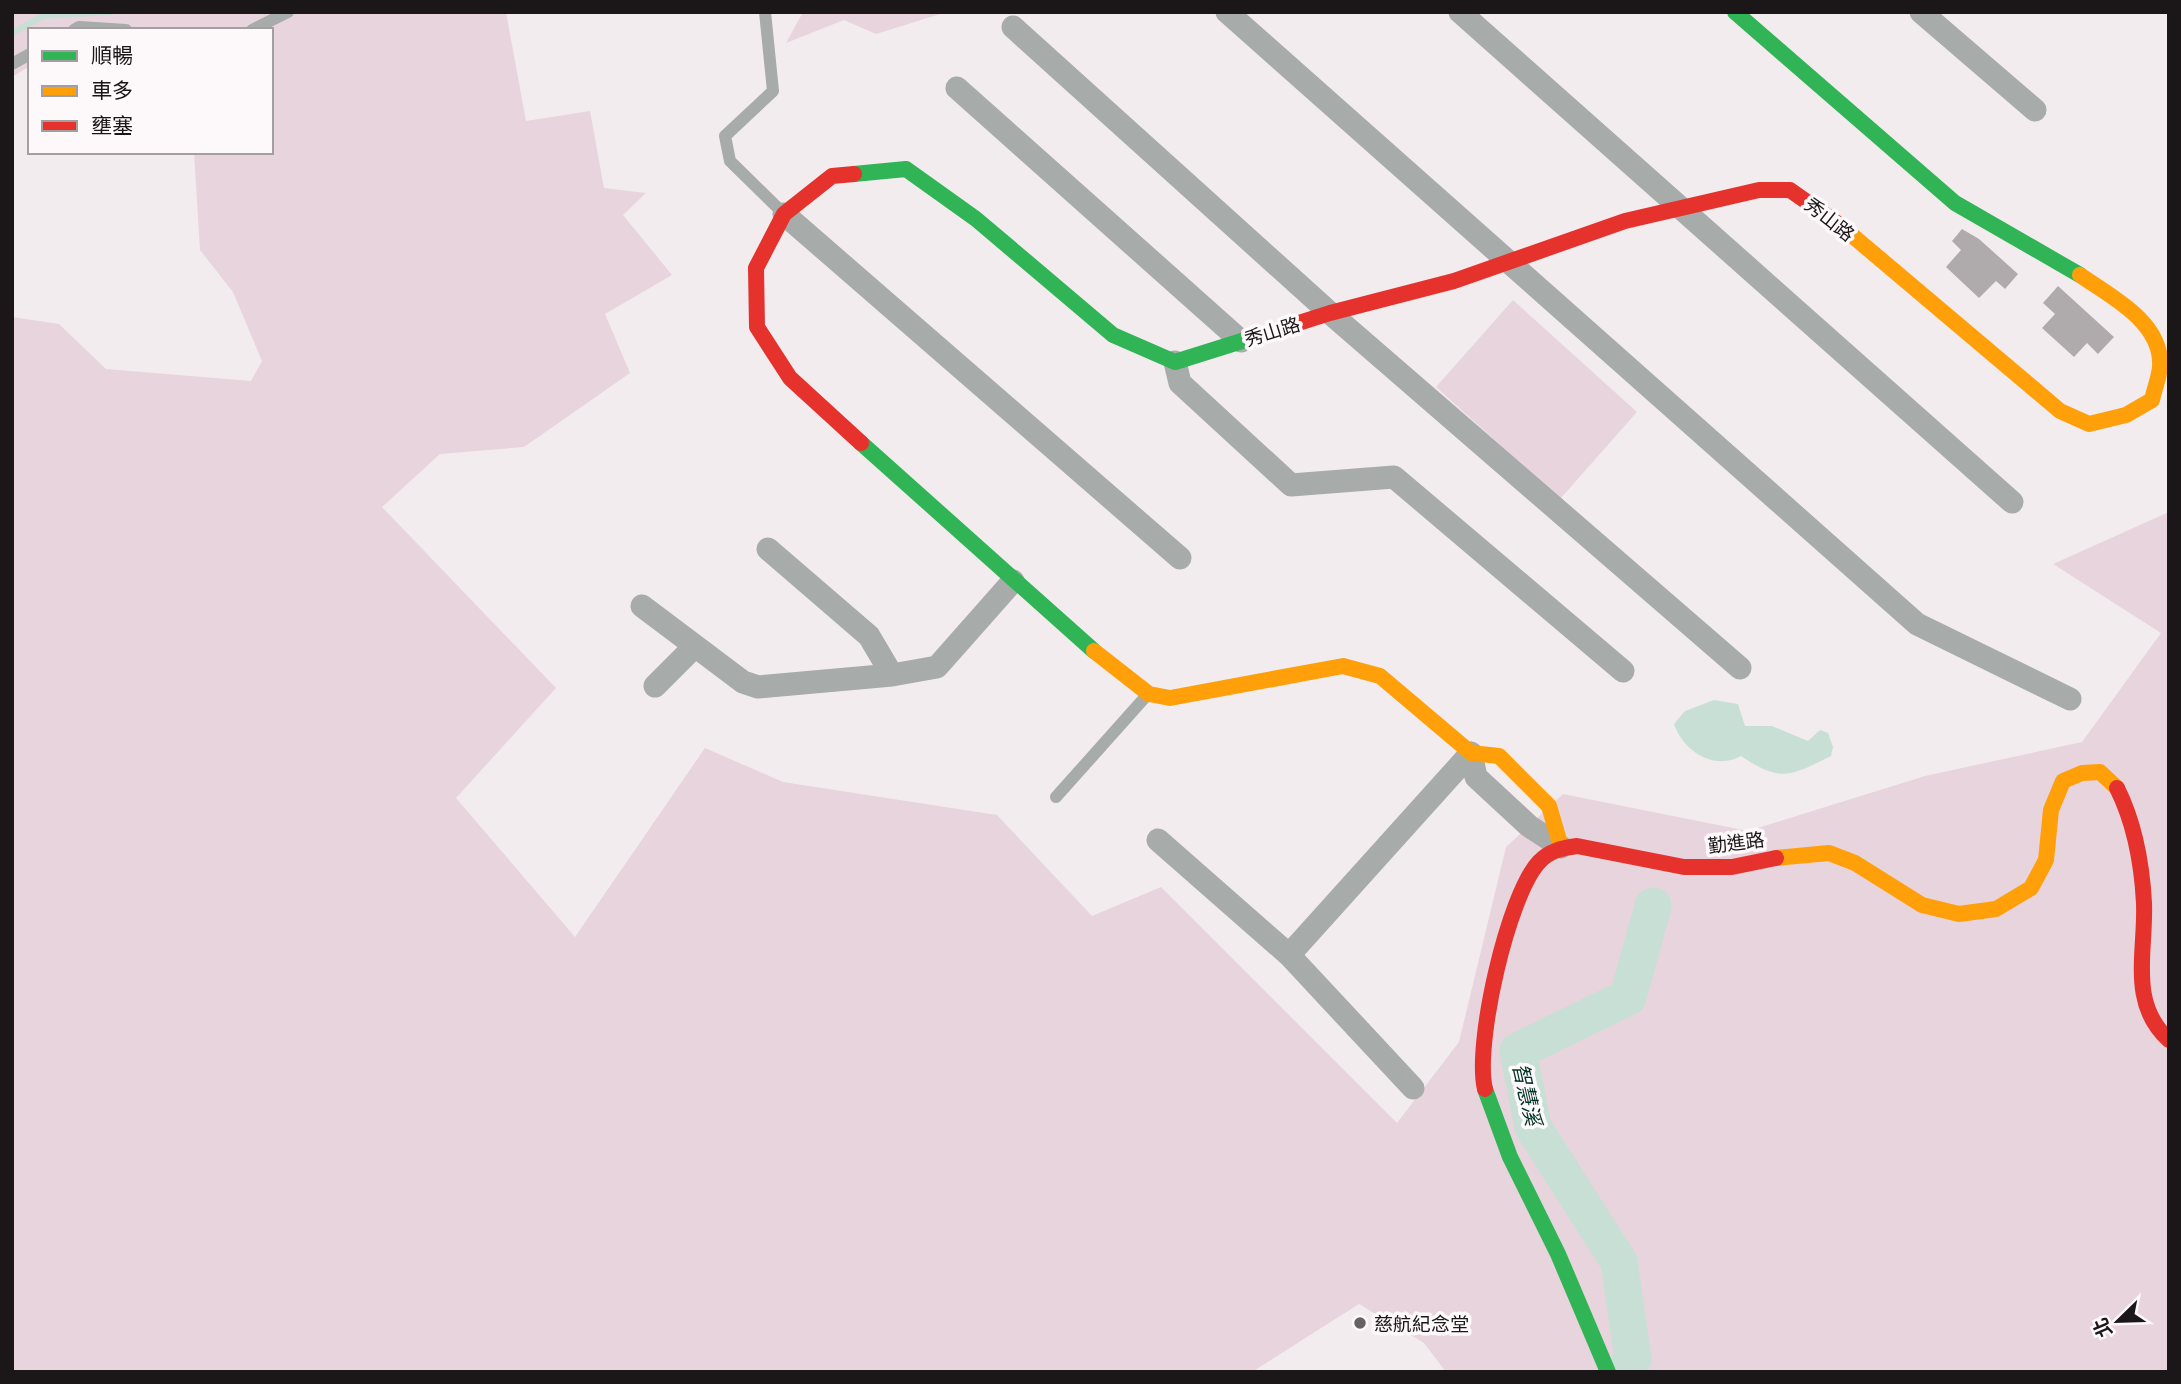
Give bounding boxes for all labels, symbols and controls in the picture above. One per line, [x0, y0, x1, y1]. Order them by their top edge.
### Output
legend [28, 28, 273, 154]
text: 順暢 [91, 42, 133, 67]
text: 車多 [91, 77, 133, 102]
text: 壅塞 [91, 112, 133, 137]
street label: 秀山路 [1800, 192, 1860, 246]
street label: 秀山路 [1241, 312, 1303, 350]
street label: 勤進路 [1706, 827, 1766, 857]
water label: 智慧溪 [1509, 1060, 1548, 1130]
north arrow [2083, 1286, 2153, 1356]
place label: 慈航紀念堂 [1374, 1312, 1469, 1335]
marker: 慈航紀念堂 [1352, 1315, 1368, 1331]
text: 北 [2088, 1315, 2116, 1341]

